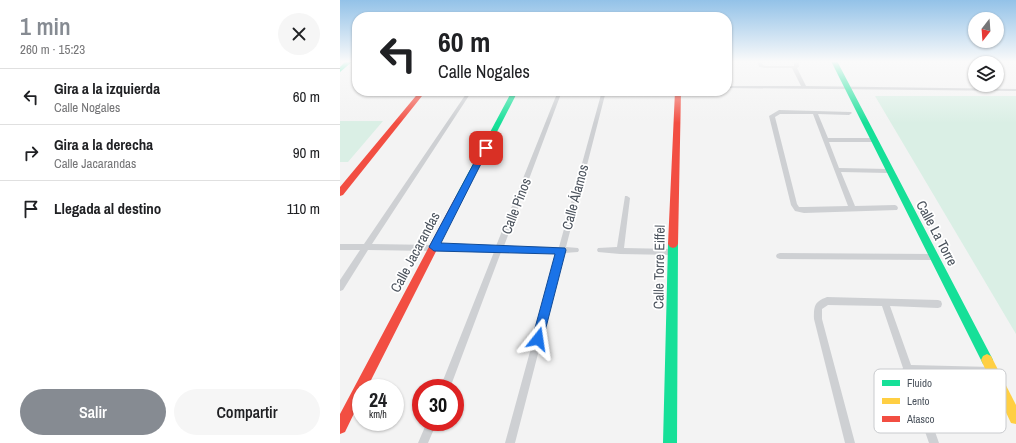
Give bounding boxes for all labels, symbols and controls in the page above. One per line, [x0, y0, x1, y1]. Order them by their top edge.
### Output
text: 1 min [20, 10, 71, 42]
north arrow [968, 12, 1004, 48]
map controls [968, 12, 1004, 92]
button: close [278, 13, 320, 55]
text: 60 m [438, 23, 490, 61]
icon: left [372, 28, 424, 80]
text: 260 m · 15:23 [20, 41, 85, 58]
button: layers [968, 56, 1004, 92]
text: Calle Nogales [438, 59, 530, 84]
text: Gira a la izquierda [54, 78, 160, 99]
icon: left [20, 86, 42, 108]
text: 60 m [293, 86, 320, 107]
text: Calle Nogales [54, 99, 120, 116]
pin [469, 131, 503, 165]
text: Gira a la derecha [54, 134, 153, 155]
icon: arrive [475, 137, 497, 159]
icon: right [20, 142, 42, 164]
text: 90 m [293, 142, 320, 163]
text: Calle Jacarandas [54, 155, 136, 172]
street label: Calle Álamos [558, 162, 592, 232]
street label: Calle Pinos [497, 175, 535, 237]
street label: Calle La Torre [912, 197, 962, 269]
icon: arrive [20, 198, 42, 220]
text: Llegada al destino [54, 198, 161, 219]
text: 110 m [287, 198, 320, 219]
street label: Calle Jacarandas [386, 208, 444, 295]
street label: Calle Torre Eiffel [649, 225, 669, 309]
position arrow [517, 318, 559, 360]
legend [874, 369, 1006, 433]
text: Fluido [907, 376, 932, 390]
speed limit sign: 30 [412, 379, 464, 431]
text: 24 [369, 386, 387, 413]
button: Salir [20, 389, 166, 435]
button: Compartir [174, 389, 320, 435]
text: Lento [907, 394, 930, 408]
text: km/h [369, 408, 387, 421]
text: Atasco [906, 412, 935, 426]

